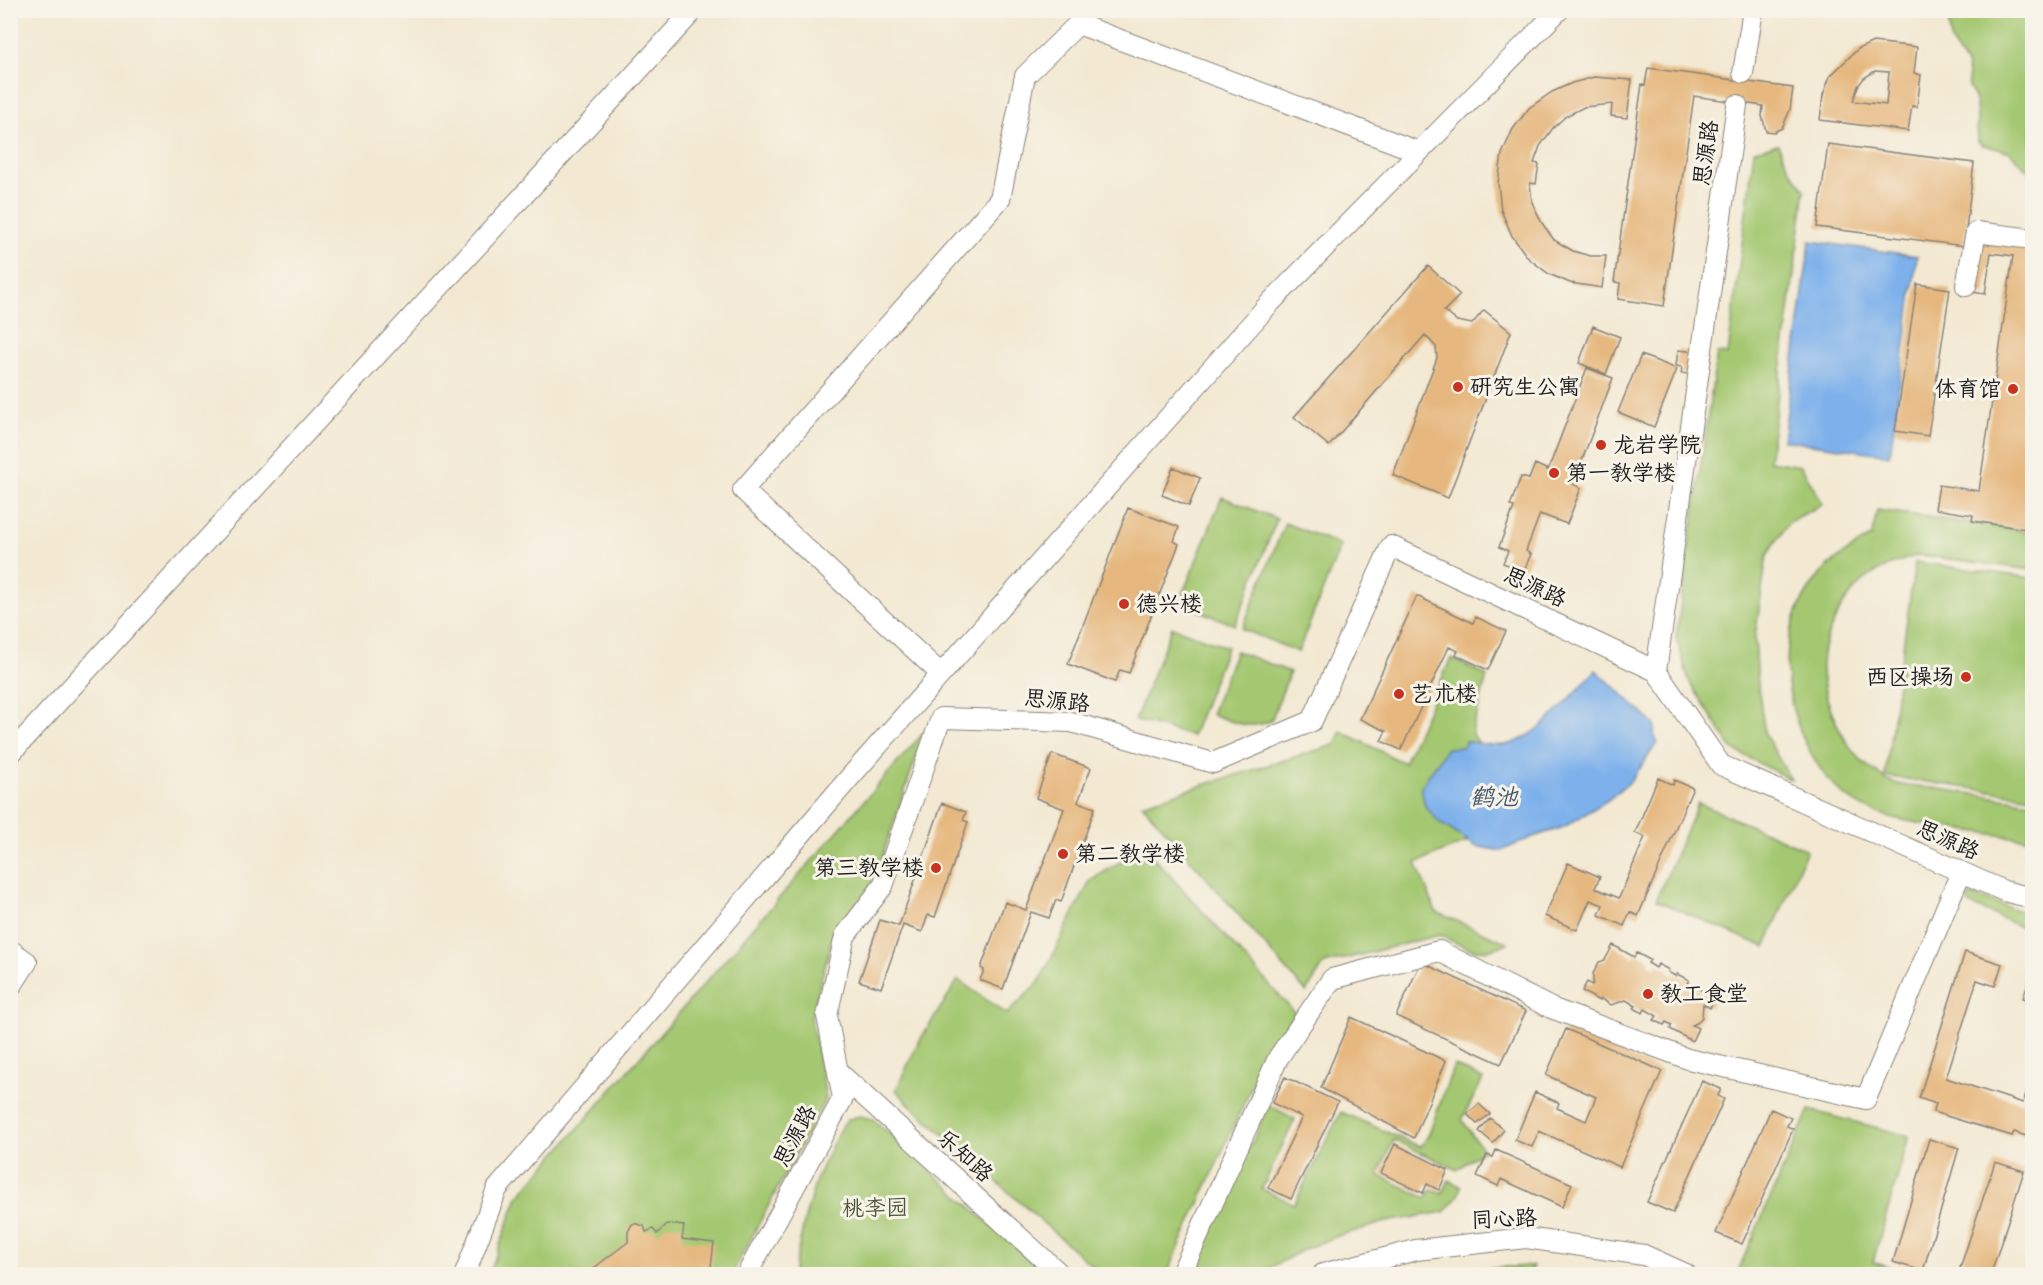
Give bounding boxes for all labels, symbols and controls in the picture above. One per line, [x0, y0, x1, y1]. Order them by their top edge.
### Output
street label: 思源路 [1689, 119, 1723, 187]
place label: 研究生公寓 [1470, 374, 1580, 400]
place label: 体育馆 [1935, 376, 2001, 402]
marker: 研究生公寓 [1451, 380, 1465, 394]
marker: 体育馆 [2006, 382, 2020, 396]
place label: 龙岩学院 [1613, 432, 1701, 458]
marker: 龙岩学院 [1594, 438, 1608, 452]
place label: 第一教学楼 [1566, 460, 1676, 486]
marker: 第一教学楼 [1547, 466, 1561, 480]
street label: 思源路 [1500, 561, 1570, 613]
place label: 德兴楼 [1136, 591, 1202, 617]
marker: 德兴楼 [1117, 597, 1131, 611]
place label: 西区操场 [1866, 664, 1954, 690]
marker: 西区操场 [1959, 670, 1973, 684]
place label: 艺术楼 [1411, 681, 1477, 707]
street label: 思源路 [1023, 685, 1091, 717]
marker: 艺术楼 [1392, 687, 1406, 701]
water label: 鹤池 [1470, 783, 1519, 811]
street label: 思源路 [1913, 815, 1983, 865]
place label: 第二教学楼 [1075, 841, 1185, 867]
marker: 第二教学楼 [1056, 847, 1070, 861]
place label: 第三教学楼 [814, 855, 924, 881]
marker: 第三教学楼 [929, 861, 943, 875]
place label: 教工食堂 [1660, 981, 1748, 1007]
marker: 教工食堂 [1641, 987, 1655, 1001]
street label: 思源路 [768, 1101, 822, 1171]
street label: 乐知路 [932, 1124, 998, 1188]
park label: 桃李园 [842, 1195, 908, 1221]
street label: 同心路 [1471, 1205, 1537, 1233]

